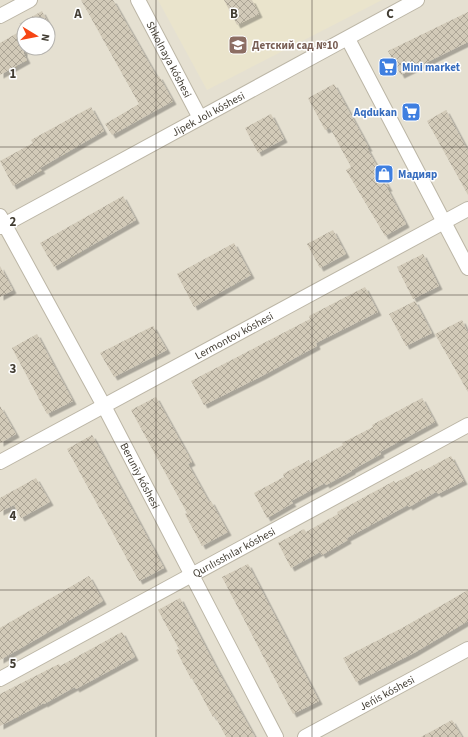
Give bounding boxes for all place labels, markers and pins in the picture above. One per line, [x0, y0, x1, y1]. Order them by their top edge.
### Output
school or university icon: Детский сад №10 [227, 34, 249, 56]
place label: Детский сад №10 [252, 38, 338, 53]
supermarket icon: Mini market [377, 56, 399, 78]
place label: Mini market [402, 60, 461, 75]
supermarket icon: Aqdukan [400, 101, 422, 123]
place label: Aqdukan [353, 105, 397, 120]
shop icon: Мадияр [373, 163, 395, 185]
place label: Мадияр [398, 167, 437, 182]

